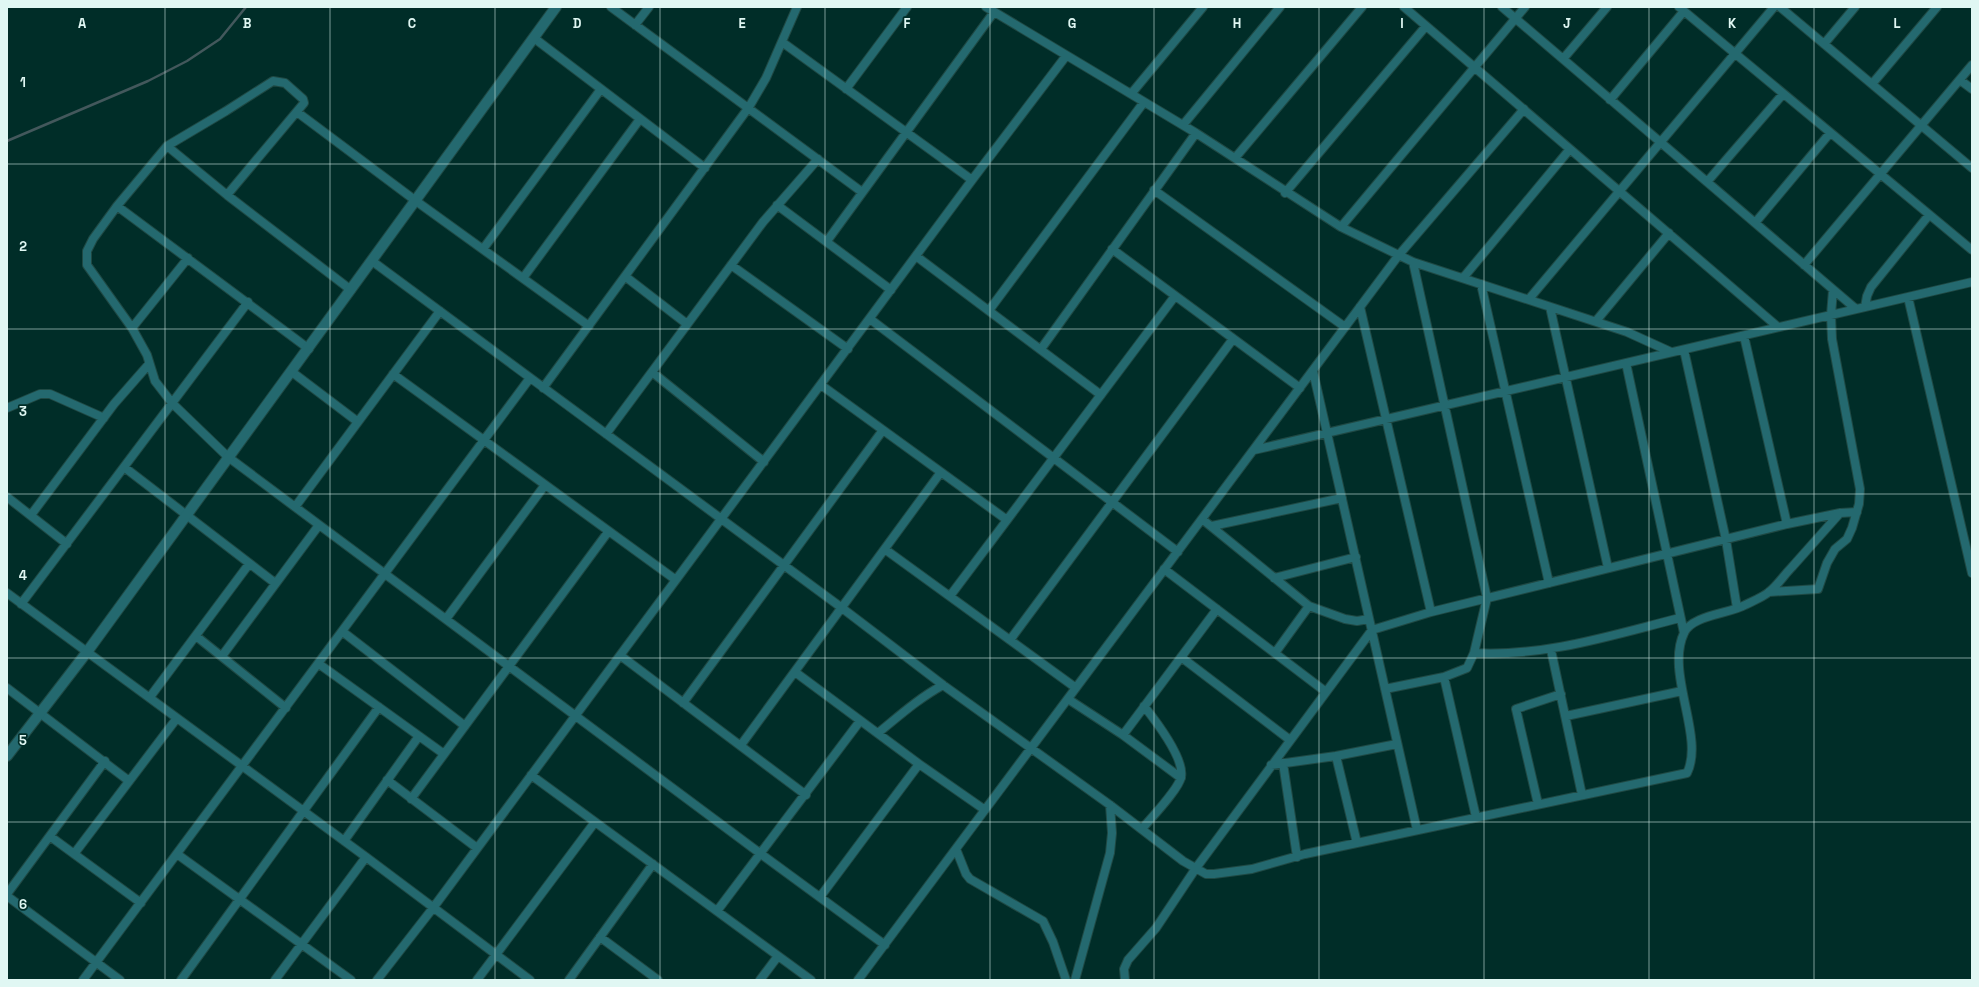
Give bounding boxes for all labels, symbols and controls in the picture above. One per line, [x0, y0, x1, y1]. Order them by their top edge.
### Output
text: A [78, 15, 87, 32]
text: B [243, 15, 252, 32]
text: C [408, 15, 416, 32]
text: D [573, 15, 582, 32]
text: E [738, 15, 746, 32]
text: F [904, 15, 911, 32]
text: G [1068, 15, 1076, 32]
text: H [1233, 15, 1241, 32]
text: I [1400, 15, 1404, 32]
text: J [1563, 15, 1571, 32]
text: K [1728, 15, 1737, 32]
text: L [1893, 15, 1901, 32]
text: 1 [20, 74, 26, 91]
text: 2 [19, 238, 27, 255]
text: 3 [19, 403, 27, 420]
text: 4 [19, 567, 27, 584]
text: 5 [19, 732, 27, 749]
text: 6 [19, 896, 27, 913]

